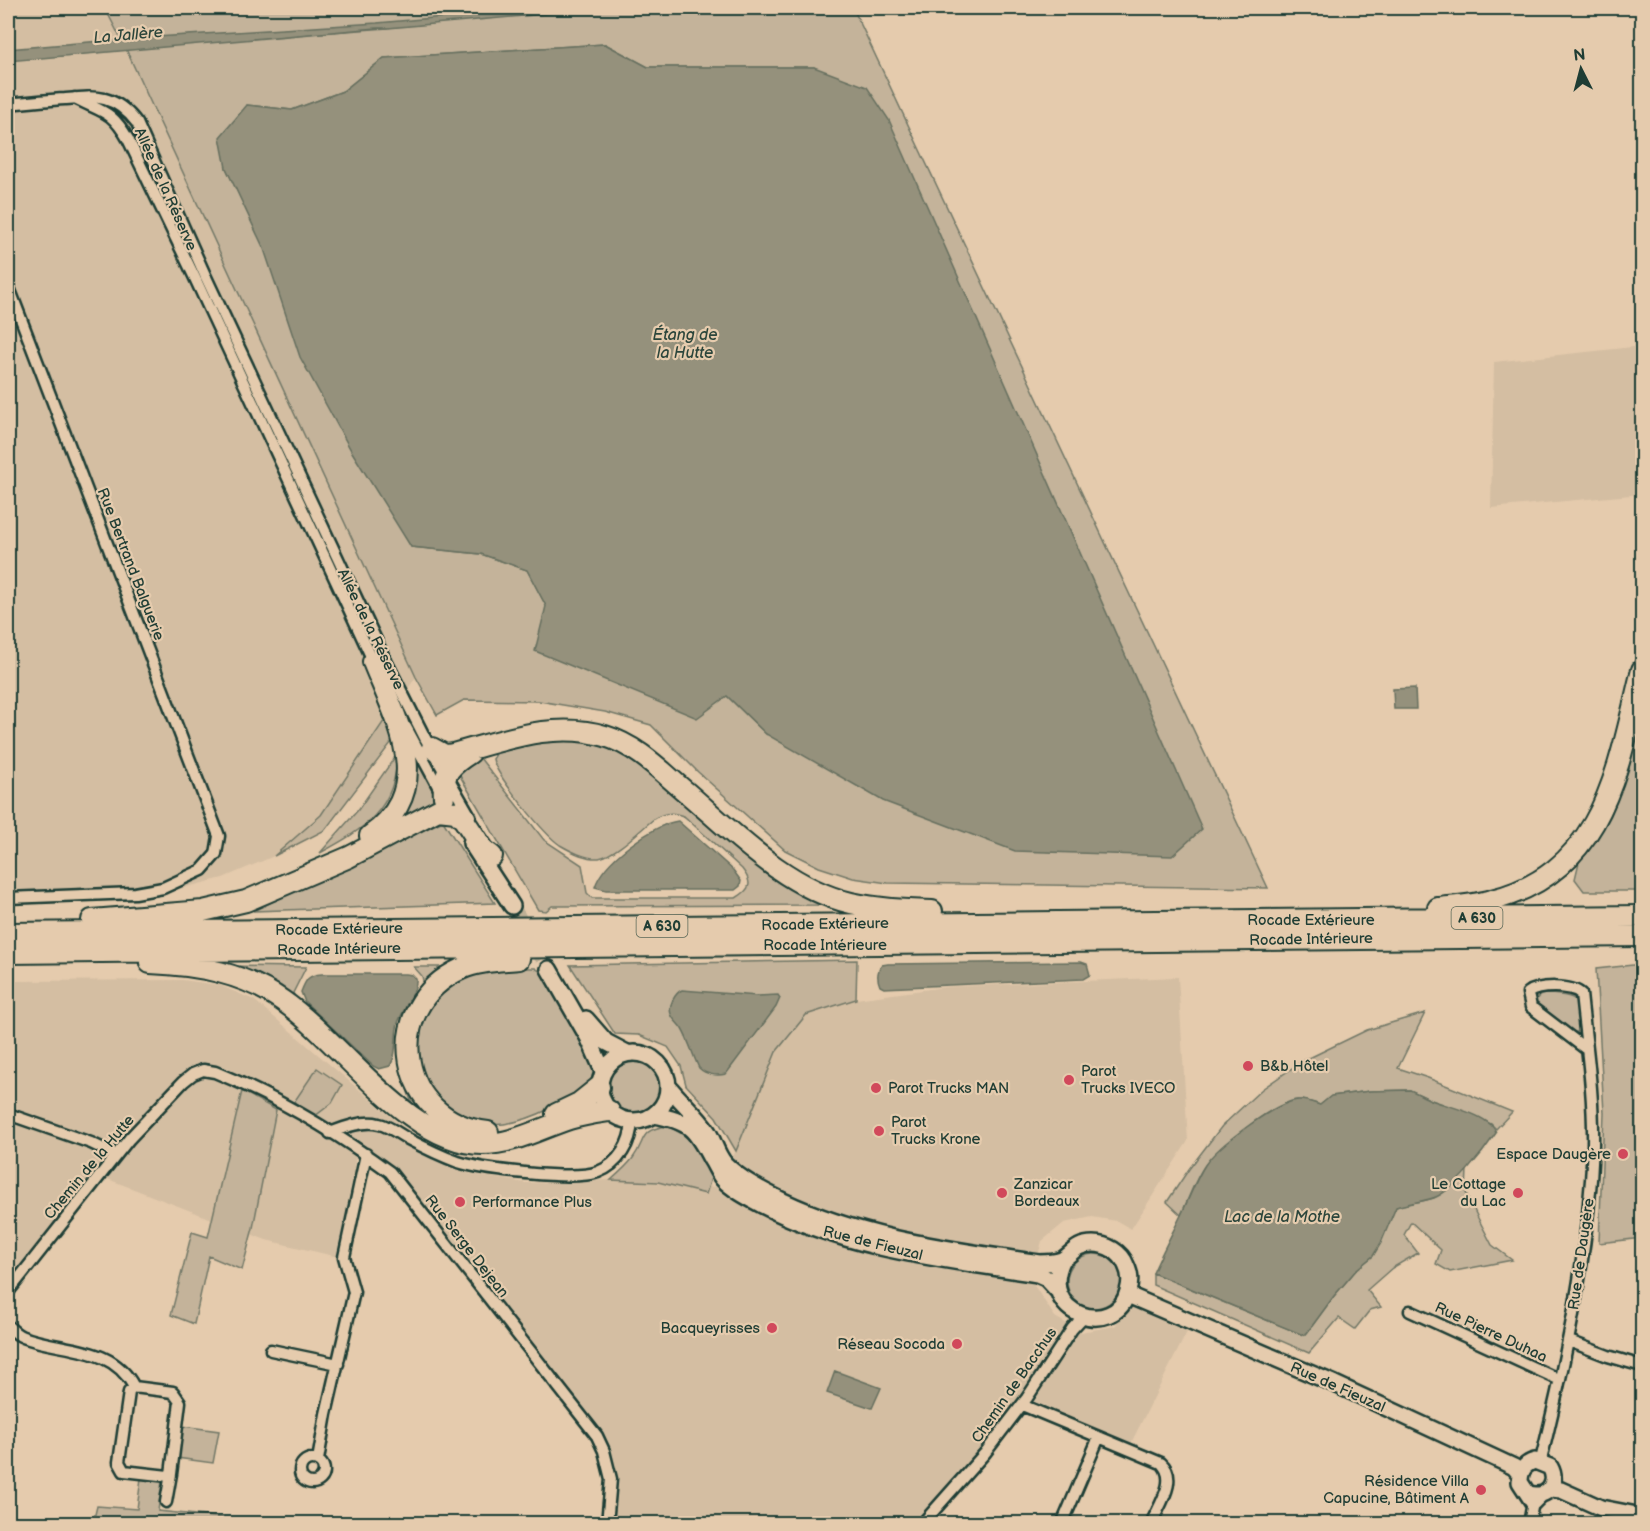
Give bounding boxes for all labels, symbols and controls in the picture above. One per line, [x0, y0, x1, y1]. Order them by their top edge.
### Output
water label: La Jallère [93, 23, 164, 48]
north arrow [1551, 39, 1611, 99]
text: N [1573, 45, 1587, 66]
street label: Allée de la Réserve [130, 125, 201, 254]
water label: Étang de la Hutte [652, 324, 718, 363]
street label: Rue Bertrand Balguerie [93, 485, 168, 643]
street label: Allée de la Réserve [333, 566, 408, 693]
road number: A 630 [1452, 907, 1502, 929]
street label: Rocade Extérieure [1247, 911, 1375, 930]
street label: Rocade Extérieure [761, 914, 889, 935]
road number: A 630 [636, 915, 688, 937]
street label: Rocade Extérieure [275, 919, 403, 940]
street label: Rocade Intérieure [1249, 929, 1373, 950]
street label: Rocade Intérieure [763, 936, 887, 955]
street label: Rocade Intérieure [277, 939, 401, 960]
place label: B&b Hôtel [1260, 1057, 1328, 1076]
marker: B&b Hôtel [1241, 1059, 1255, 1073]
place label: Parot Trucks IVECO [1081, 1062, 1176, 1098]
marker: Parot Trucks IVECO [1062, 1073, 1076, 1087]
place label: Parot Trucks MAN [888, 1079, 1009, 1098]
marker: Parot Trucks MAN [869, 1081, 883, 1095]
street label: Chemin de la Hutte [40, 1111, 139, 1223]
place label: Parot Trucks Krone [891, 1113, 981, 1149]
marker: Parot Trucks Krone [872, 1124, 886, 1138]
place label: Espace Daugère [1496, 1145, 1611, 1164]
marker: Espace Daugère [1616, 1147, 1630, 1161]
place label: Zanzicar Bordeaux [1013, 1175, 1079, 1211]
place label: Le Cottage du Lac [1431, 1175, 1506, 1211]
marker: Zanzicar Bordeaux [995, 1186, 1009, 1200]
marker: Le Cottage du Lac [1511, 1186, 1525, 1200]
street label: Rue Serge Dejean [421, 1191, 513, 1302]
place label: Performance Plus [472, 1193, 593, 1212]
marker: Performance Plus [453, 1195, 467, 1209]
street label: Rue de Daugère [1564, 1197, 1599, 1311]
water label: Lac de la Mothe [1224, 1208, 1340, 1227]
street label: Rue de Fieuzal [821, 1222, 925, 1265]
street label: Rue Pierre Duhaa [1432, 1298, 1550, 1367]
place label: Bacqueyrisses [661, 1319, 761, 1338]
marker: Bacqueyrisses [765, 1321, 779, 1335]
street label: Chemin de Bacchus [967, 1323, 1062, 1447]
place label: Réseau Socoda [837, 1335, 945, 1354]
marker: Réseau Socoda [950, 1337, 964, 1351]
street label: Rue de Fieuzal [1287, 1358, 1388, 1417]
place label: Résidence Villa Capucine, Bâtiment A [1323, 1472, 1470, 1508]
marker: Résidence Villa Capucine, Bâtiment A [1474, 1483, 1488, 1497]

